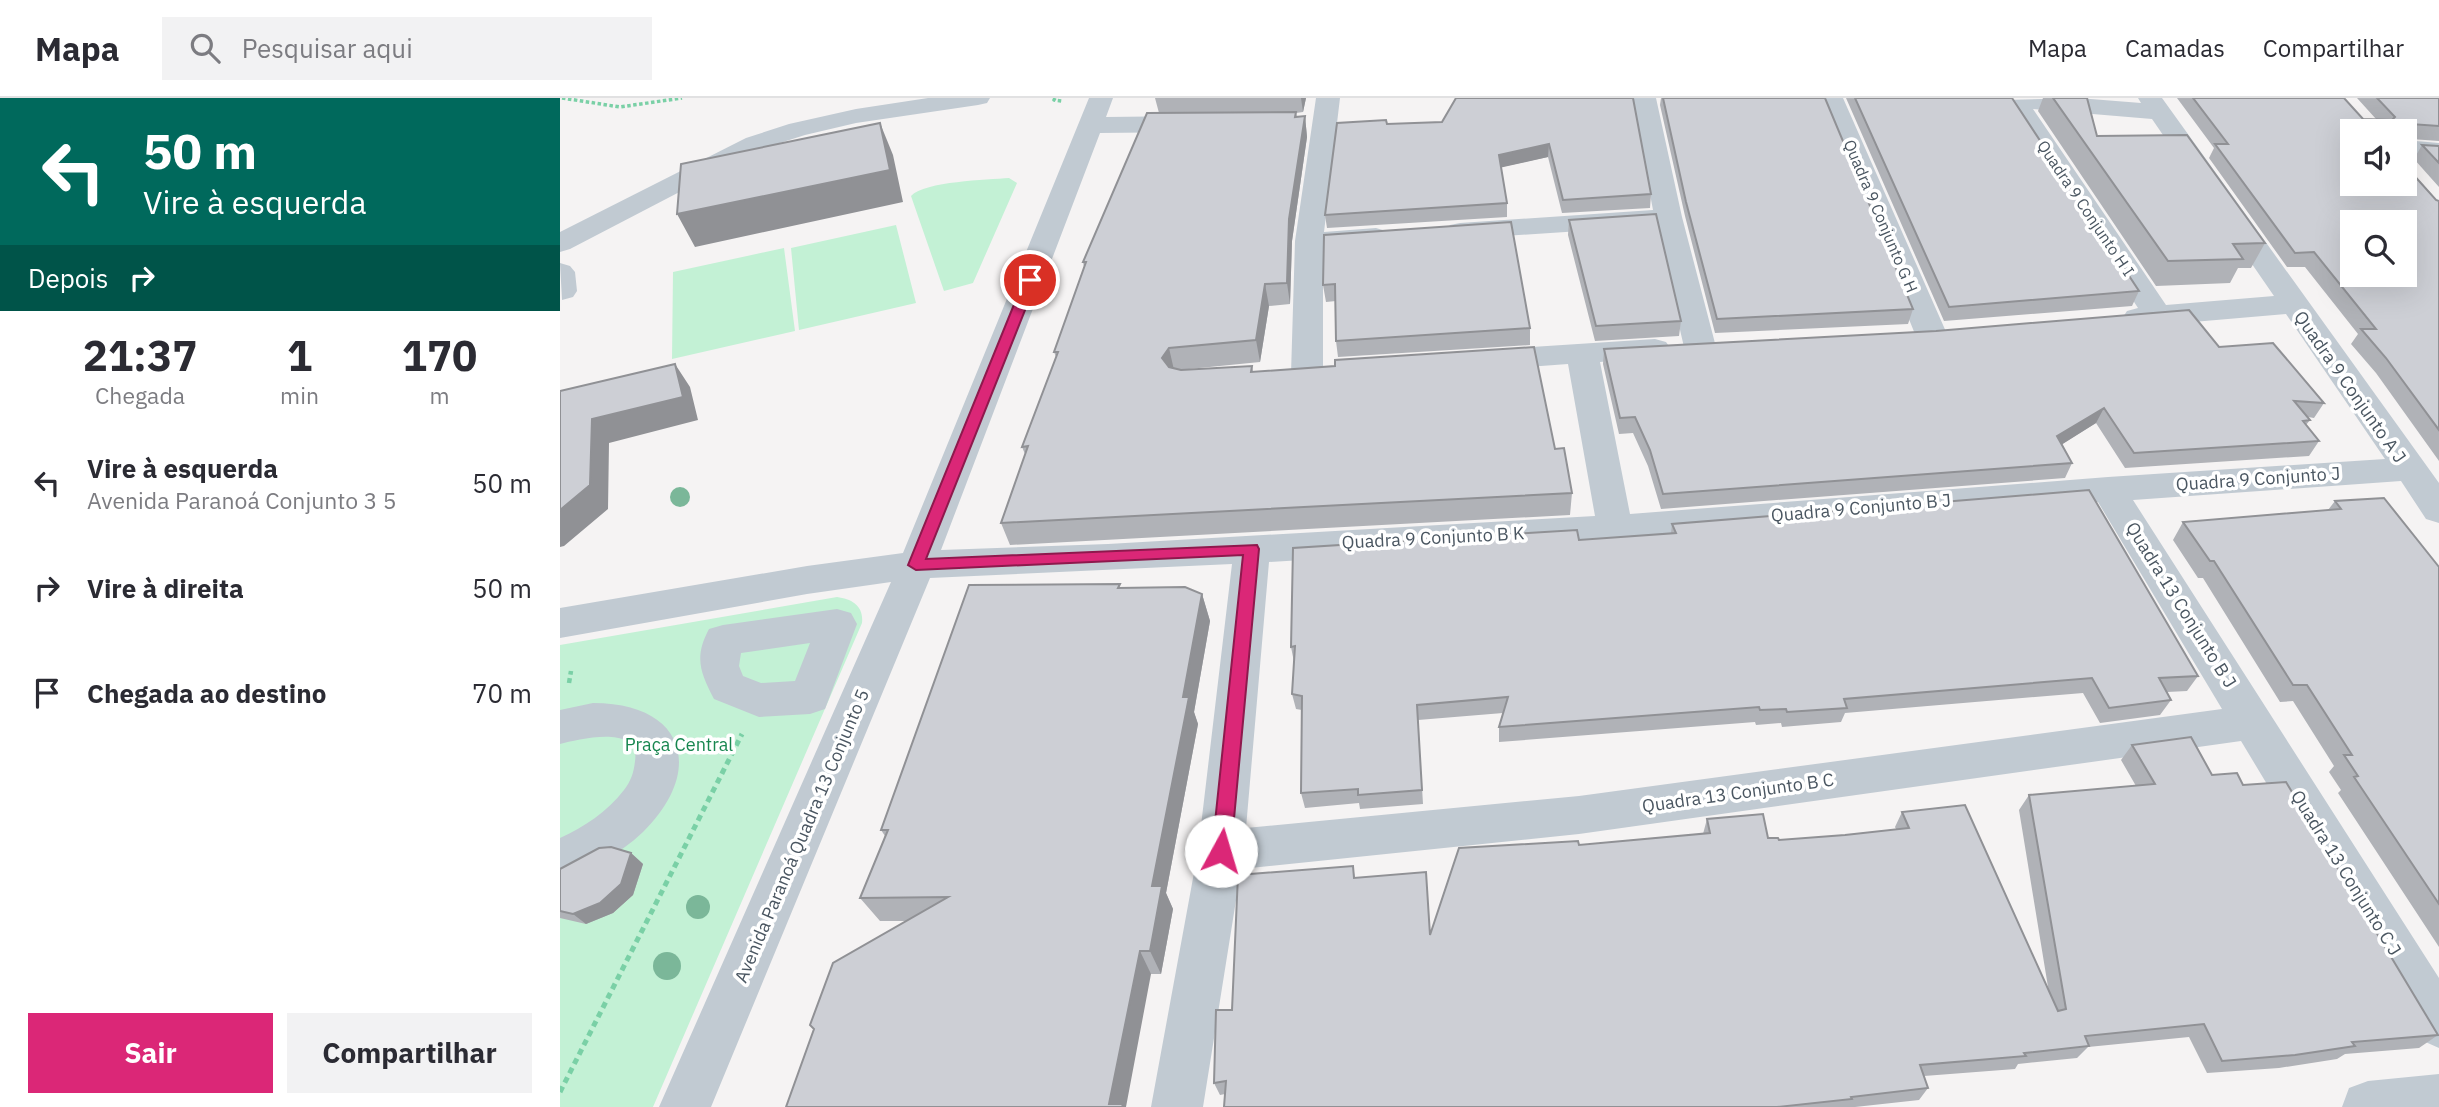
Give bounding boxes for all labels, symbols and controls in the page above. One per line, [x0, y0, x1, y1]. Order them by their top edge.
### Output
search box [162, 17, 652, 80]
text: Mapa [35, 27, 120, 70]
icon: search [186, 29, 224, 67]
text: Pesquisar aqui [242, 31, 413, 65]
text: Mapa [2028, 32, 2087, 64]
text: Camadas [2125, 32, 2225, 64]
text: Compartilhar [2263, 32, 2404, 64]
text: 50 m [143, 119, 257, 182]
map controls [2340, 119, 2417, 287]
button: sound [2340, 119, 2417, 196]
icon: left [28, 126, 119, 217]
street label: Quadra 9 Conjunto G H [1840, 136, 1922, 296]
street label: Quadra 9 Conjunto H I [2033, 136, 2139, 280]
text: Vire à esquerda [143, 181, 367, 223]
button: search [2340, 210, 2417, 287]
pin [1000, 250, 1060, 310]
icon: right [123, 259, 161, 297]
text: Depois [28, 261, 109, 295]
icon: arrive [1011, 261, 1049, 299]
street label: Quadra 9 Conjunto A J [2289, 306, 2412, 467]
text: 21:37 [83, 328, 197, 383]
text: 1 [287, 328, 312, 383]
text: 170 [402, 328, 477, 383]
text: Chegada [95, 380, 185, 410]
text: min [280, 380, 319, 410]
text: m [429, 380, 450, 410]
text: Vire à esquerda [87, 451, 278, 485]
street label: Quadra 9 Conjunto J [2175, 461, 2341, 496]
icon: left [28, 464, 66, 502]
text: 50 m [472, 466, 532, 500]
text: Avenida Paranoá Conjunto 3 5 [87, 485, 397, 515]
street label: Quadra 9 Conjunto B J [1770, 488, 1952, 527]
street label: Quadra 13 Conjunto B J [2121, 517, 2242, 692]
street label: Quadra 9 Conjunto B K [1341, 521, 1525, 554]
icon: right [28, 569, 66, 607]
text: Vire à direita [87, 571, 244, 605]
text: 50 m [472, 571, 532, 605]
icon: arrive [28, 674, 66, 712]
text: Chegada ao destino [87, 676, 326, 710]
text: 70 m [472, 676, 532, 710]
street label: Avenida Paranoá Quadra 13 Conjunto 5 [729, 686, 874, 986]
park label: Praça Central [625, 733, 733, 756]
street label: Quadra 13 Conjunto B C [1641, 768, 1835, 817]
street label: Quadra 13 Conjunto C J [2286, 786, 2407, 960]
position arrow [1184, 814, 1258, 888]
button: Sair [28, 1013, 273, 1093]
button: Compartilhar [287, 1013, 532, 1093]

